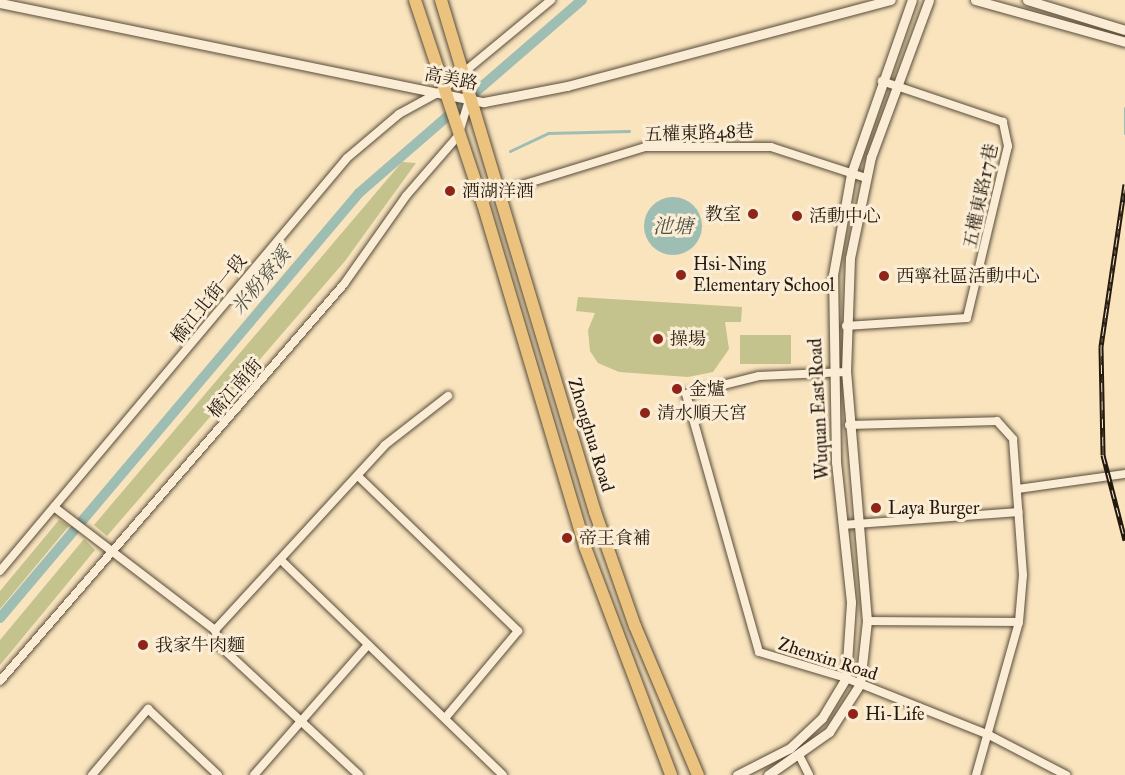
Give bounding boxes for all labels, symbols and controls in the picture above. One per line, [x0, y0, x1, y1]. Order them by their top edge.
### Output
street label: 高美路 [422, 63, 480, 95]
street label: 五權東路48巷 [644, 120, 754, 146]
street label: 五權東路17巷 [959, 142, 1003, 250]
place label: 酒湖洋酒 [462, 180, 534, 202]
marker: 酒湖洋酒 [443, 184, 457, 198]
place label: 教室 [705, 203, 741, 225]
place label: 活動中心 [809, 205, 881, 227]
marker: 教室 [746, 207, 760, 221]
marker: 活動中心 [790, 209, 804, 223]
water label: 池塘 [653, 214, 693, 238]
water label: 米粉寮溪 [226, 243, 296, 319]
street label: 橋江北街一段 [167, 250, 251, 348]
place label: Hsi-Ning Elementary School [693, 254, 835, 296]
place label: 西寧社區活動中心 [896, 265, 1040, 287]
marker: Hsi-Ning Elementary School [674, 268, 688, 282]
marker: 西寧社區活動中心 [877, 269, 891, 283]
place label: 操場 [670, 328, 706, 350]
marker: 操場 [651, 332, 665, 346]
street label: Wuquan East Road [805, 338, 833, 480]
street label: 橋江南街 [203, 354, 267, 422]
street label: Zhonghua Road [563, 375, 619, 495]
place label: 金爐 [689, 378, 725, 400]
marker: 金爐 [670, 382, 684, 396]
place label: 清水順天宮 [657, 402, 747, 424]
marker: 清水順天宮 [638, 406, 652, 420]
place label: Laya Burger [888, 497, 979, 519]
marker: Laya Burger [869, 501, 883, 515]
place label: 帝王食補 [579, 527, 651, 549]
marker: 帝王食補 [560, 531, 574, 545]
street label: Zhenxin Road [776, 633, 880, 685]
place label: 我家牛肉麵 [155, 634, 245, 656]
marker: 我家牛肉麵 [136, 638, 150, 652]
place label: Hi-Life [865, 703, 925, 725]
marker: Hi-Life [846, 707, 860, 721]

